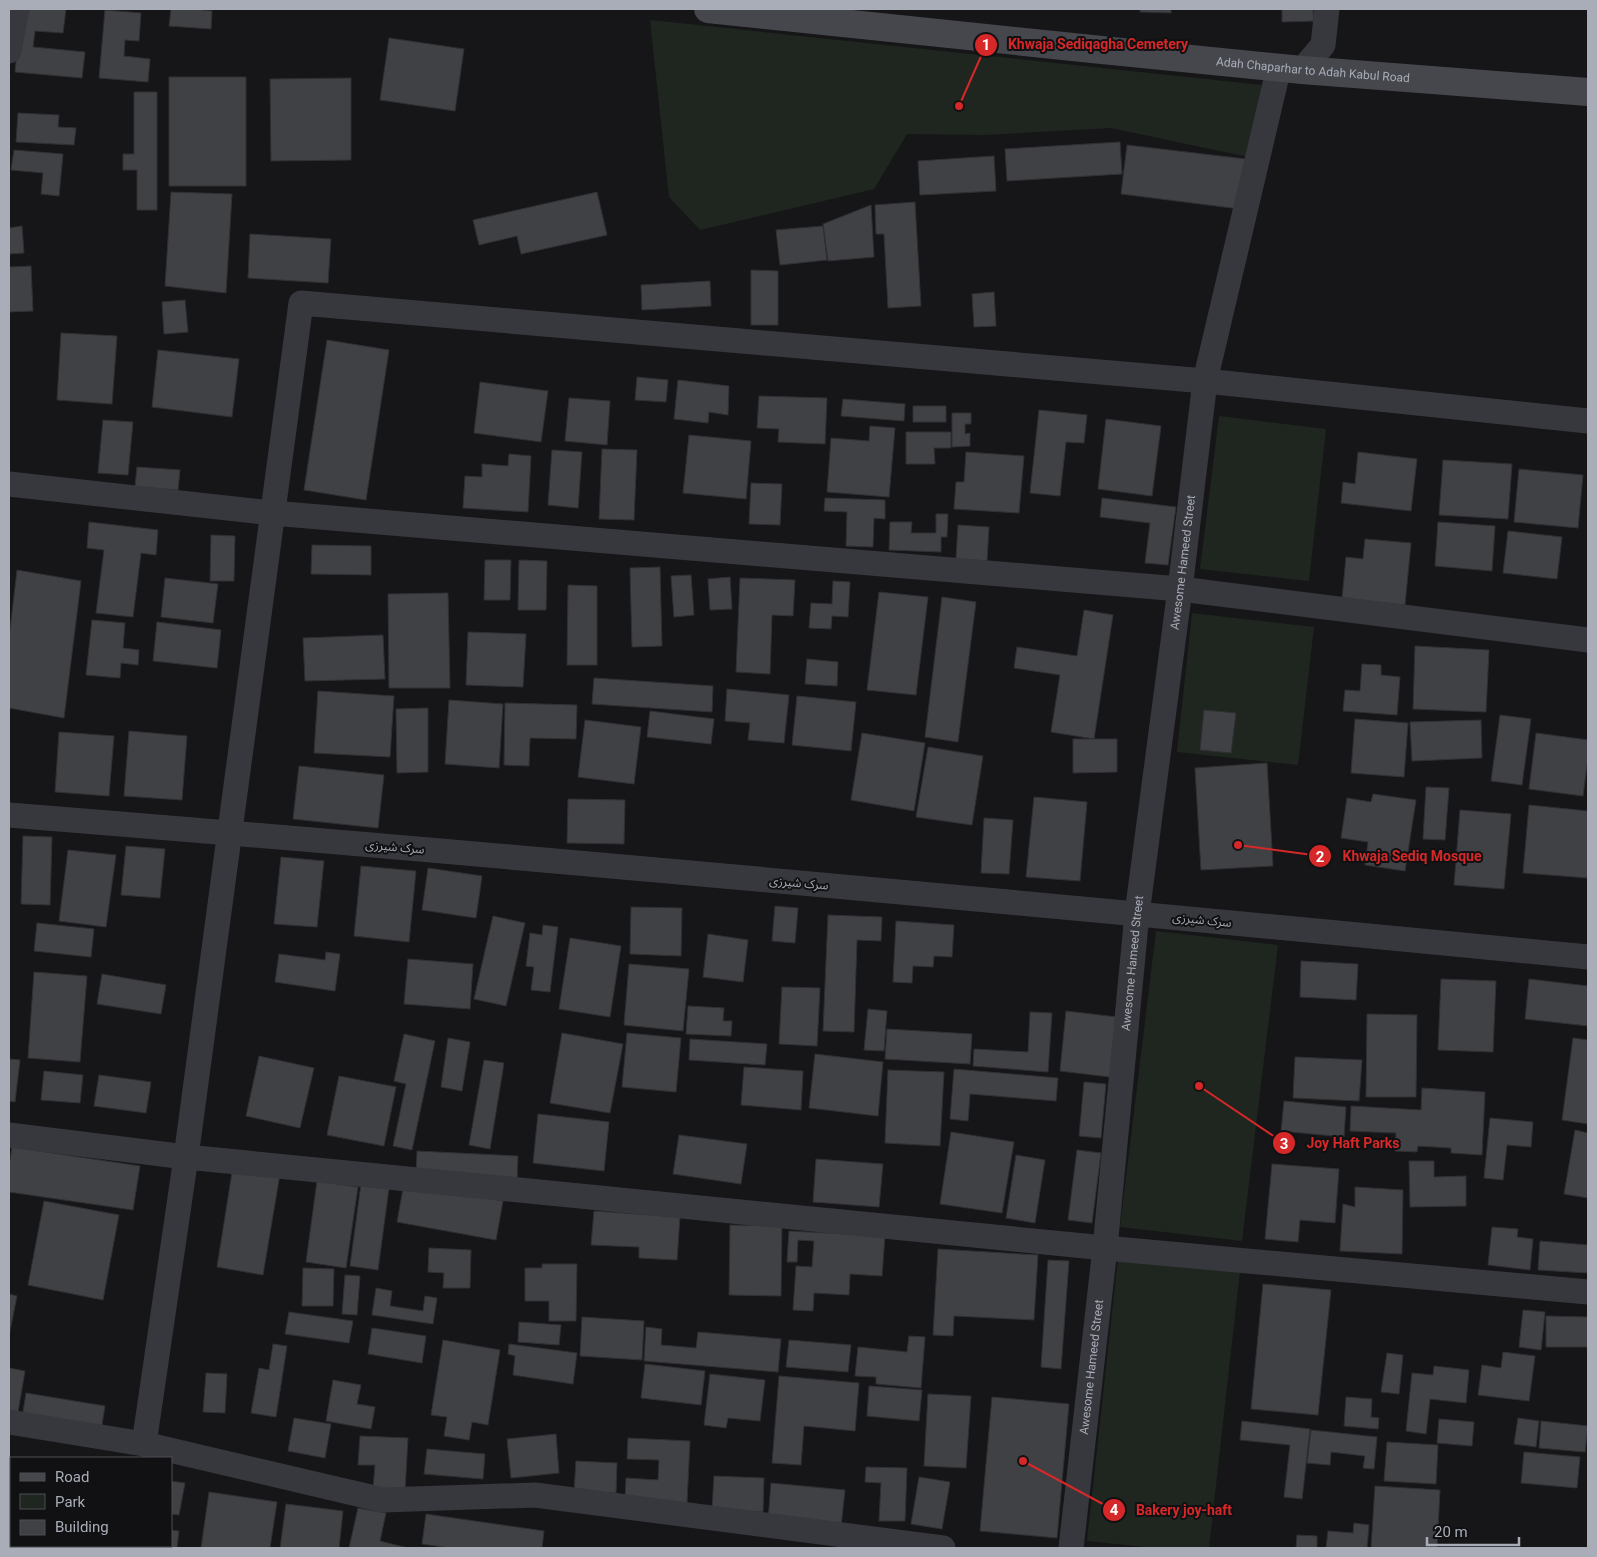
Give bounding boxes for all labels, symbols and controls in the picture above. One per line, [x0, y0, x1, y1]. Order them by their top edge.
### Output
callout: Khwaja Sediqagha Cemetery [973, 30, 1198, 59]
text: 1 [982, 36, 990, 54]
text: Khwaja Sediqagha Cemetery [1008, 36, 1189, 52]
street label: Adah Chaparhar to Adah Kabul Road [1215, 54, 1410, 85]
street label: Awesome Hameed Street [1168, 494, 1198, 631]
street label: سرک شیرزی [365, 837, 425, 857]
callout: Khwaja Sediq Mosque [1307, 842, 1491, 871]
text: 2 [1316, 848, 1325, 866]
text: Khwaja Sediq Mosque [1343, 848, 1482, 864]
street label: سرک شیرزی [769, 873, 829, 893]
street label: Awesome Hameed Street [1119, 895, 1146, 1032]
street label: سرک شیرزی [1172, 910, 1232, 930]
callout: Joy Haft Parks [1272, 1129, 1410, 1158]
text: 3 [1280, 1135, 1288, 1153]
text: Joy Haft Parks [1307, 1135, 1400, 1151]
street label: Awesome Hameed Street [1077, 1299, 1106, 1435]
legend [10, 1457, 172, 1547]
text: Road [55, 1468, 89, 1486]
text: Park [55, 1493, 86, 1511]
callout: Bakery joy-haft [1101, 1495, 1242, 1524]
text: 4 [1110, 1501, 1119, 1519]
text: Bakery joy-haft [1136, 1502, 1232, 1518]
scale bar [1427, 1514, 1520, 1546]
text: Building [55, 1518, 109, 1536]
text: 20 m [1434, 1523, 1468, 1541]

